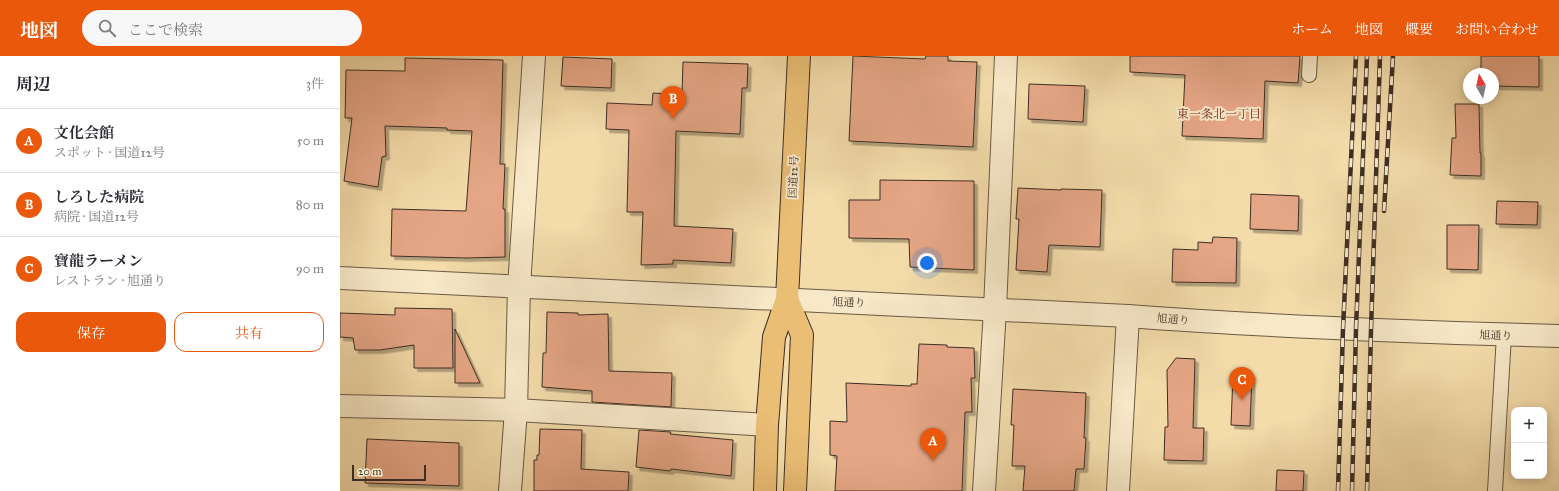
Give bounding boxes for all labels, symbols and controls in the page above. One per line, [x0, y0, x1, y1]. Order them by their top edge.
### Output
search box [82, 10, 362, 46]
icon: search [96, 17, 118, 39]
text: 地図 [20, 19, 58, 42]
text: ここで検索 [128, 21, 203, 39]
text: ホーム [1291, 21, 1333, 38]
text: 地図 [1355, 21, 1383, 38]
text: 概要 [1405, 21, 1433, 38]
text: お問い合わせ [1455, 21, 1539, 38]
north arrow [1463, 68, 1499, 104]
text: 周辺 [16, 74, 50, 95]
text: 3件 [306, 76, 324, 92]
pin: B [660, 86, 686, 119]
district label: 東一条北一丁目 [1177, 107, 1261, 121]
text: 文化会館 [54, 124, 114, 142]
text: A [25, 133, 33, 149]
text: 50 m [297, 133, 324, 149]
text: スポット · 国道12号 [54, 145, 165, 161]
street label: 国道12号 [786, 155, 801, 199]
text: しろした病院 [54, 188, 144, 206]
text: B [25, 197, 33, 213]
text: 80 m [296, 197, 324, 213]
text: 病院 · 国道12号 [54, 209, 139, 225]
text: 寶龍ラーメン [54, 252, 143, 270]
your location [917, 253, 937, 273]
text: C [25, 261, 33, 277]
text: 90 m [296, 261, 324, 277]
text: レストラン · 旭通り [54, 273, 166, 289]
street label: 旭通り [832, 295, 866, 310]
button: 保存 [16, 312, 166, 352]
button: 共有 [174, 312, 324, 352]
street label: 旭通り [1156, 312, 1190, 327]
street label: 旭通り [1479, 328, 1513, 343]
pin: C [1229, 367, 1255, 400]
map controls [1511, 407, 1547, 479]
button: + [1511, 407, 1547, 443]
pin: A [920, 428, 946, 461]
button: − [1511, 443, 1547, 479]
scale bar [352, 463, 426, 482]
text: 20 m [358, 465, 381, 478]

